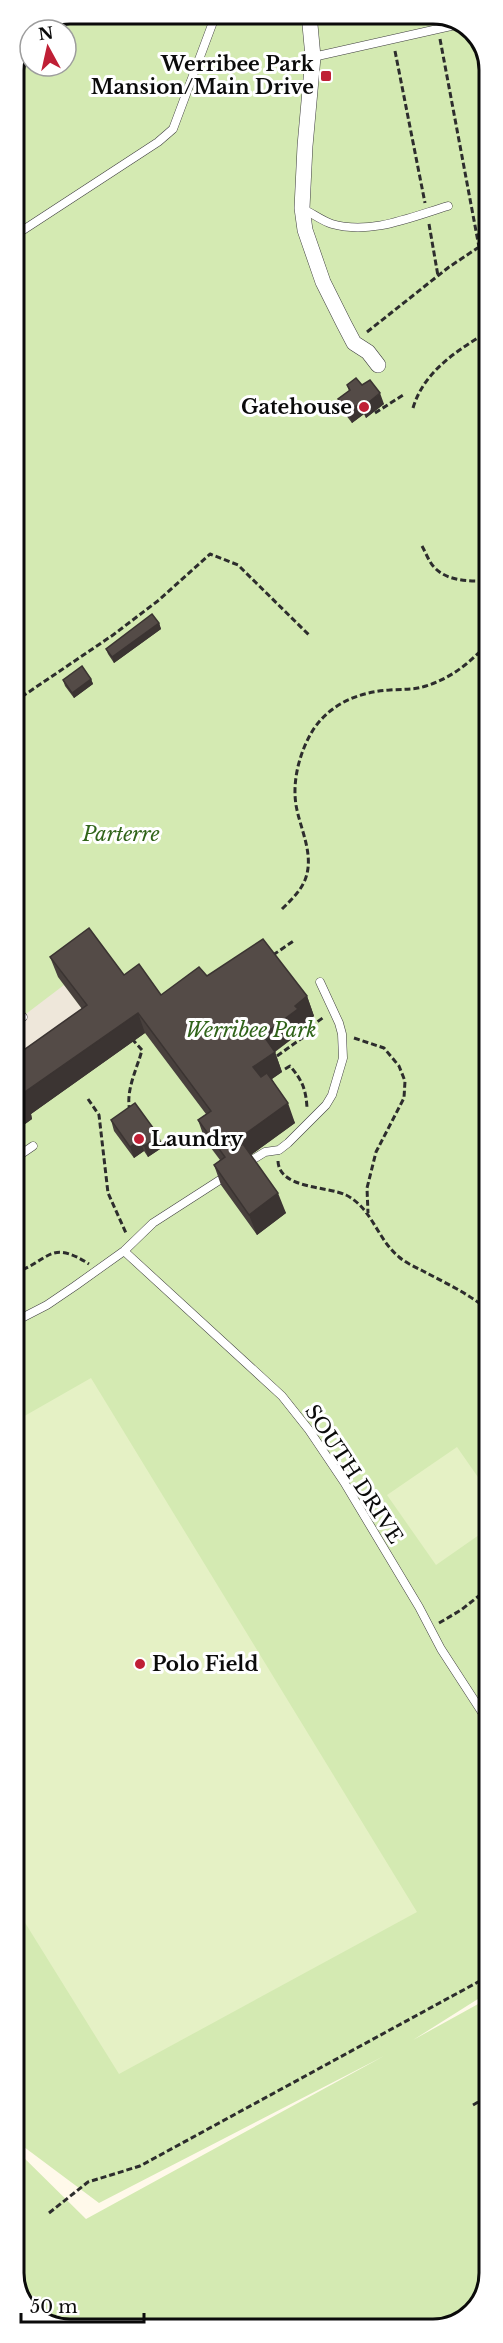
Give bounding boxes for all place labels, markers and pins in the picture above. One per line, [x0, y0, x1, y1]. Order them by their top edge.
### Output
place label: Werribee Park Mansion/Main Drive [91, 52, 315, 99]
marker: Werribee Park Mansion/Main Drive [319, 69, 333, 83]
place label: Gatehouse [241, 395, 352, 419]
marker: Gatehouse [357, 400, 371, 414]
place label: Laundry [151, 1127, 244, 1151]
marker: Laundry [132, 1132, 146, 1146]
place label: Polo Field [152, 1652, 258, 1676]
marker: Polo Field [133, 1657, 147, 1671]

